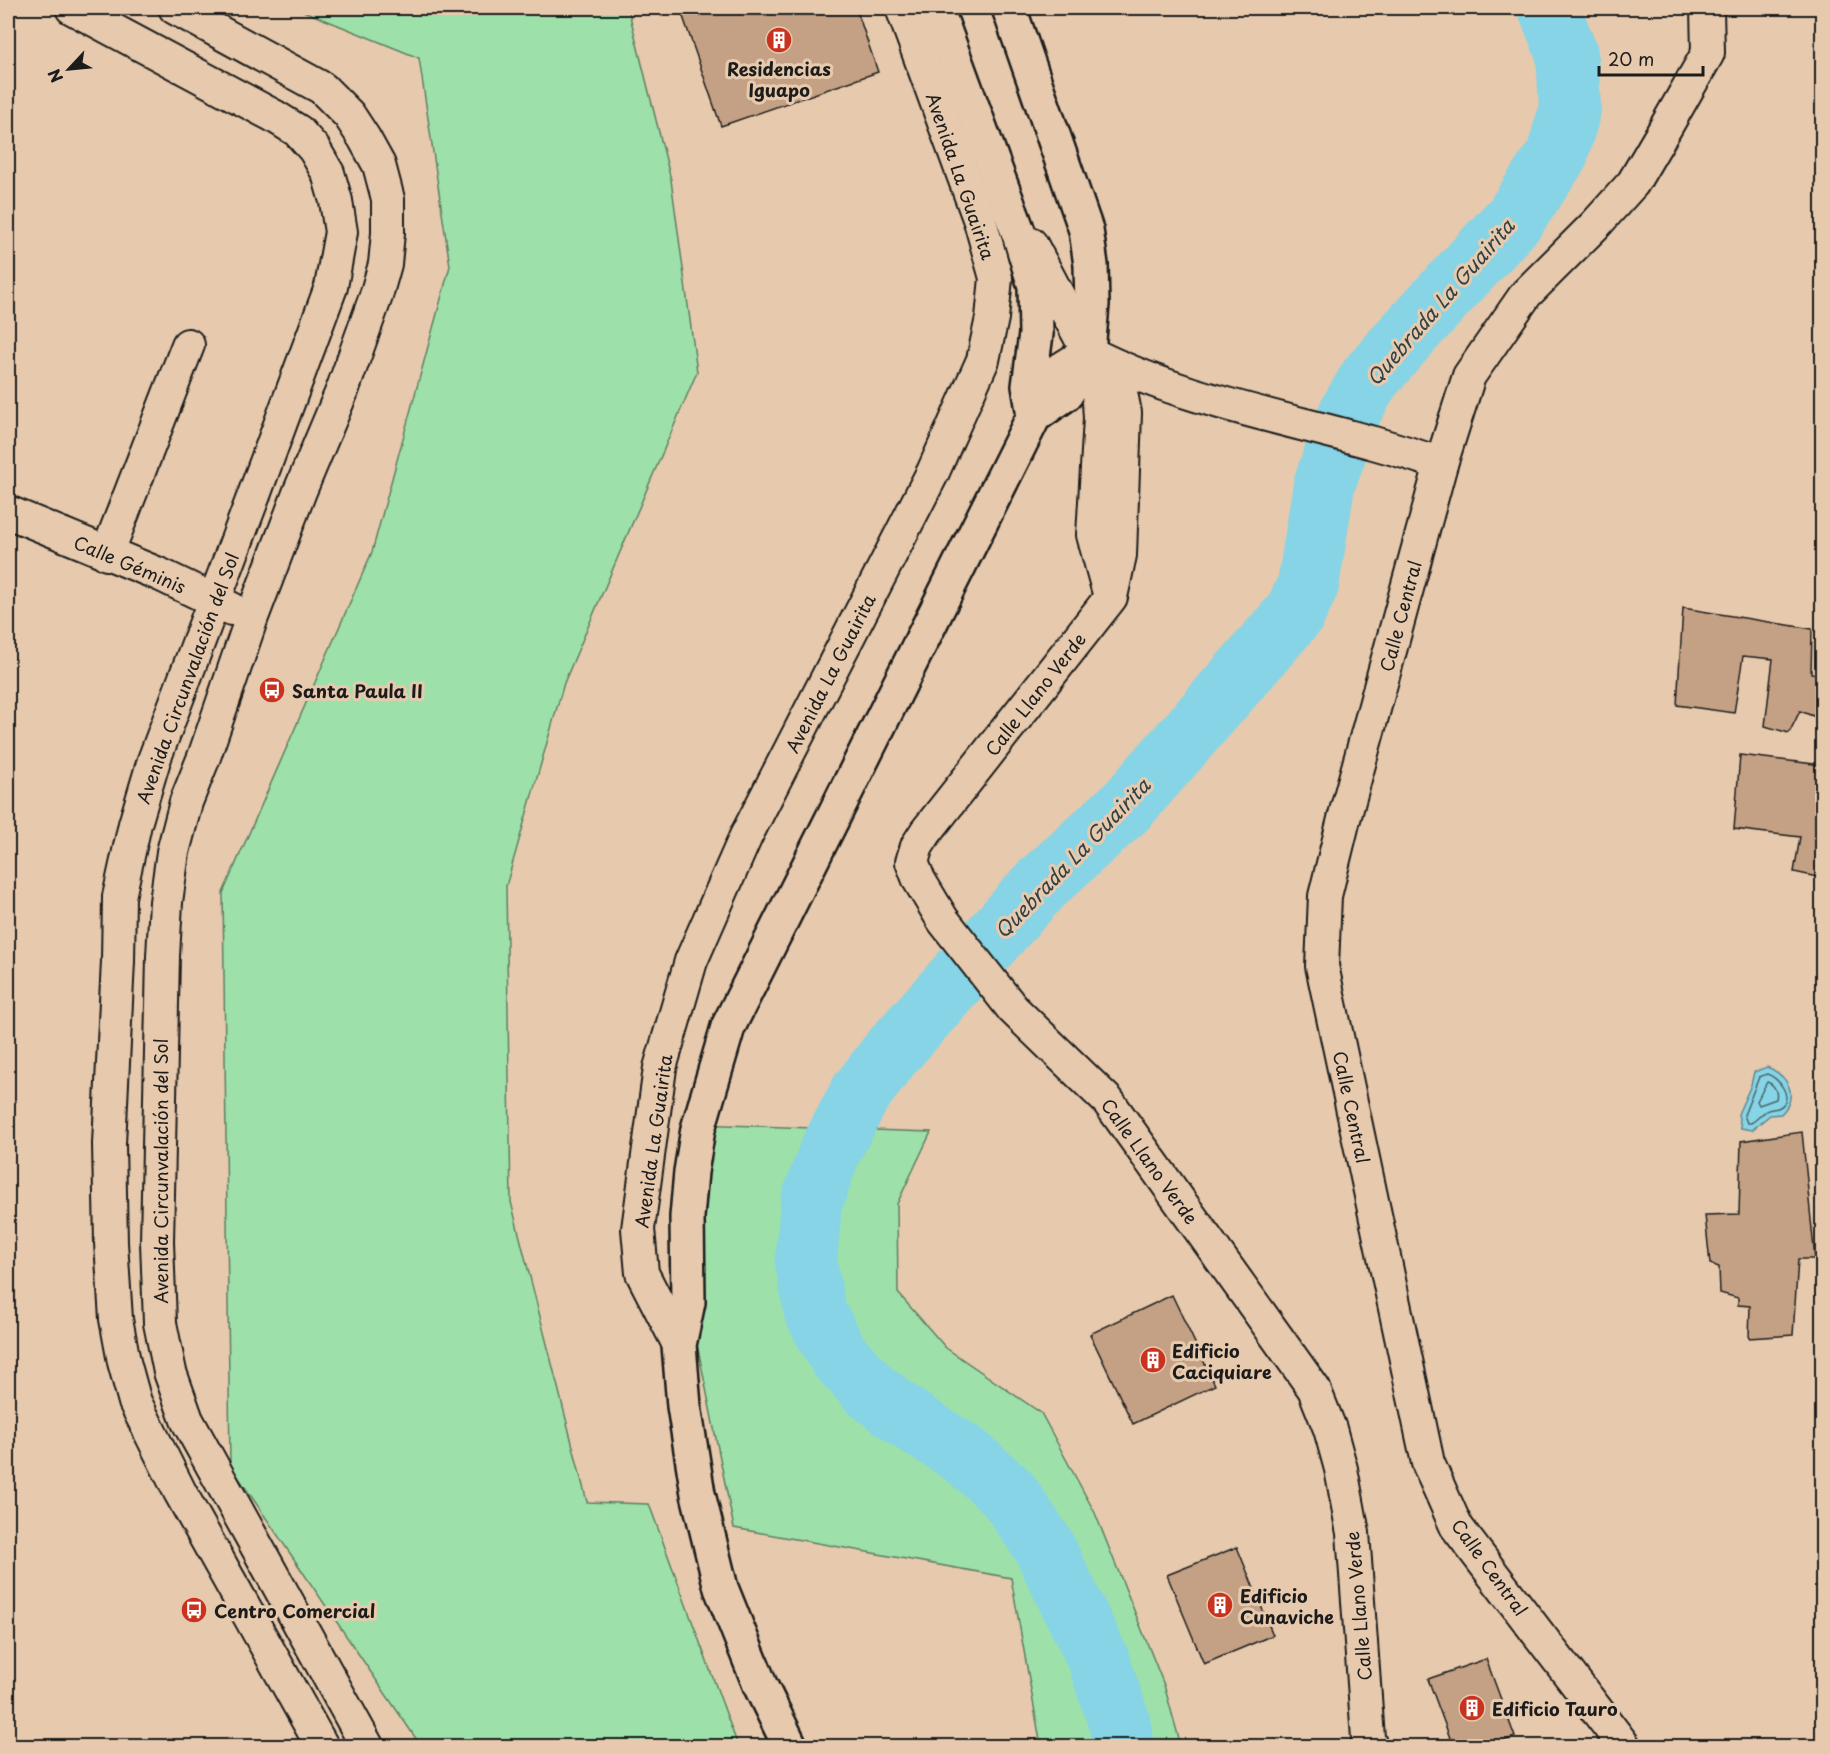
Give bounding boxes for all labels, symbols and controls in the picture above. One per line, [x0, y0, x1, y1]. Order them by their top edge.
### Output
building icon: Residencias Iguapo [764, 25, 794, 55]
north arrow [39, 39, 99, 99]
scale bar [1599, 39, 1702, 77]
text: 20 m [1608, 45, 1654, 72]
place label: Residencias Iguapo [727, 55, 831, 103]
text: N [41, 65, 68, 87]
street label: Avenida La Guairita [920, 89, 1003, 264]
water label: Quebrada La Guairita [1359, 211, 1522, 392]
street label: Calle Géminis [70, 528, 190, 600]
street label: Avenida Circunvalación del Sol [129, 549, 245, 807]
street label: Calle Central [1372, 557, 1428, 675]
street label: Avenida La Guairita [778, 588, 882, 757]
street label: Calle Llano Verde [978, 627, 1092, 761]
bus stop icon: Santa Paula II [257, 675, 287, 705]
place label: Santa Paula II [292, 677, 423, 704]
water label: Quebrada La Guairita [987, 770, 1158, 945]
street label: Avenida Circunvalación del Sol [147, 1038, 174, 1304]
street label: Calle Central [1327, 1048, 1377, 1166]
street label: Avenida La Guairita [627, 1052, 679, 1230]
street label: Calle Llano Verde [1095, 1092, 1205, 1230]
place label: Edificio Caciquiare [1172, 1337, 1272, 1385]
building icon: Edificio Caciquiare [1138, 1345, 1168, 1375]
street label: Calle Central [1445, 1513, 1535, 1621]
street label: Calle Llano Verde [1338, 1530, 1378, 1682]
place label: Edificio Cunaviche [1240, 1582, 1334, 1630]
building icon: Edificio Cunaviche [1205, 1590, 1235, 1620]
bus stop icon: Centro Comercial [179, 1595, 209, 1625]
place label: Centro Comercial [214, 1597, 375, 1624]
building icon: Edificio Tauro [1457, 1693, 1487, 1723]
place label: Edificio Tauro [1492, 1695, 1618, 1722]

